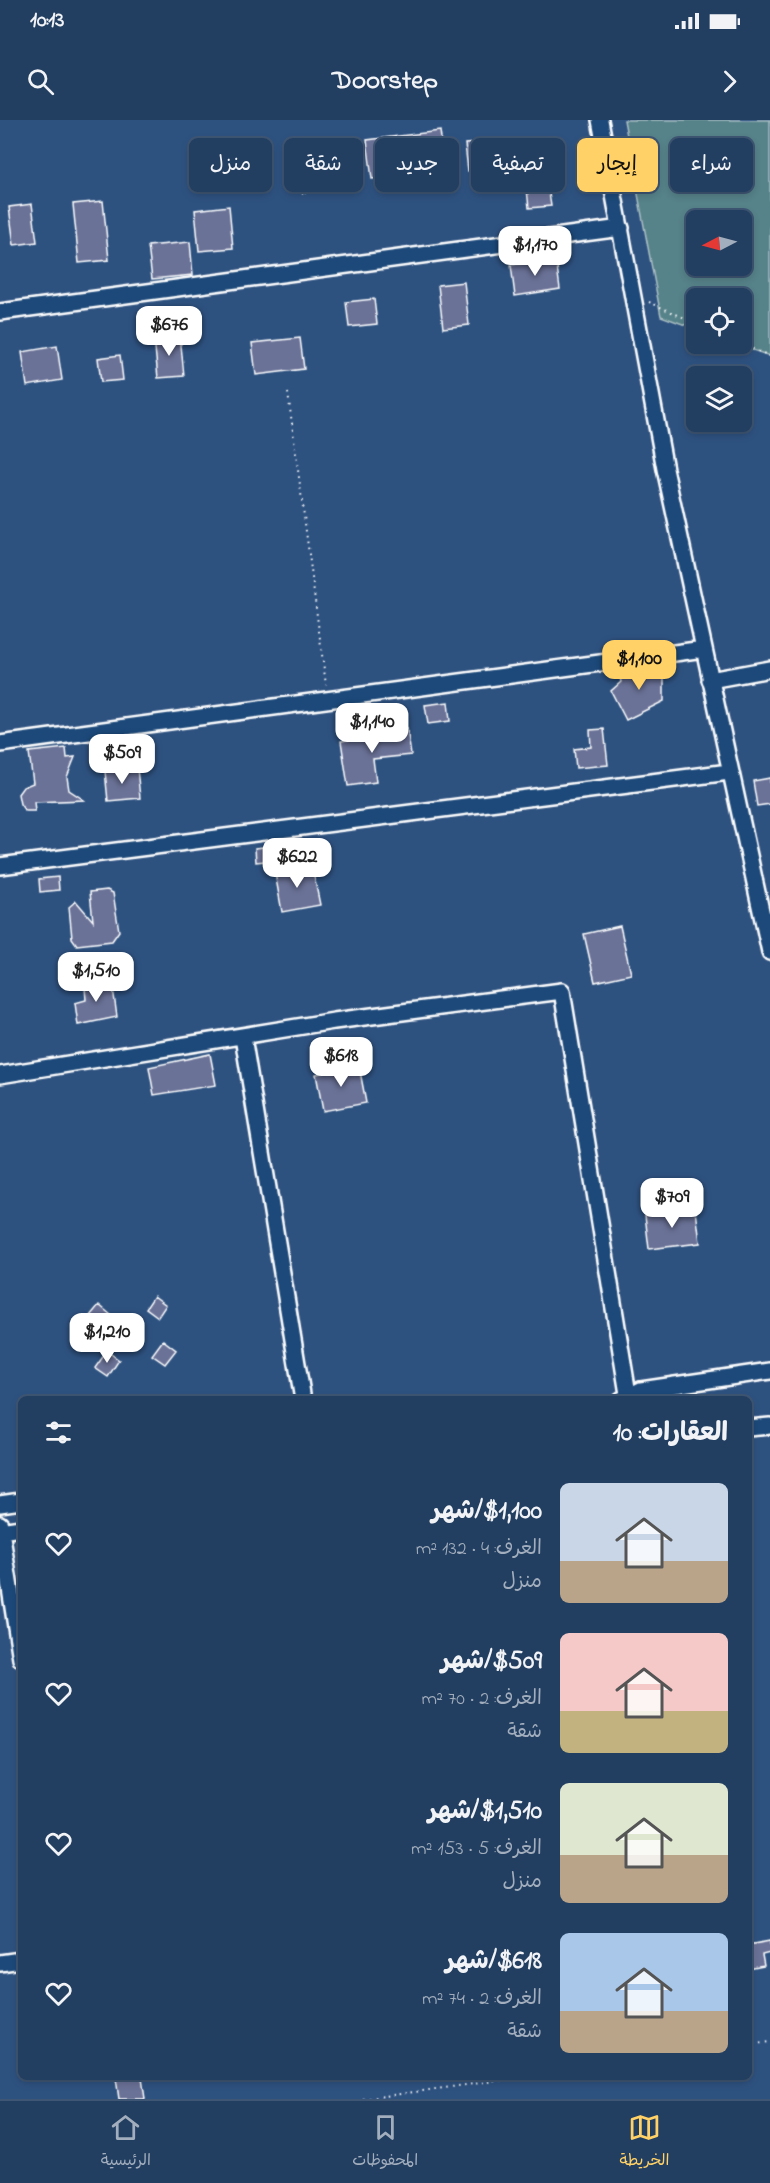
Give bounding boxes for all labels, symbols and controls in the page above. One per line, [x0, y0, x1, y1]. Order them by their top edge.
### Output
text: 10:13 [30, 5, 64, 37]
text: Doorstep [332, 62, 438, 101]
icon: search [24, 65, 57, 98]
icon: forward [713, 65, 746, 98]
chip: منزل [189, 138, 272, 192]
chip: شقة [284, 138, 363, 192]
chip: جديد [375, 138, 459, 192]
chip: تصفية [471, 138, 565, 192]
chip: إيجار [577, 138, 658, 192]
chip: شراء [670, 138, 753, 192]
north arrow [686, 210, 752, 276]
map controls [686, 210, 752, 432]
pin: $1,170 [486, 226, 584, 277]
text: $1,170 [512, 231, 558, 260]
button: locate [686, 288, 752, 354]
pin: $676 [133, 306, 205, 357]
text: $676 [150, 311, 188, 340]
button: layers [686, 366, 752, 432]
pin: $1,100 [590, 640, 688, 691]
text: $1,100 [616, 645, 662, 674]
pin: $1,140 [323, 703, 421, 754]
text: $1,140 [349, 708, 395, 737]
pin: $509 [86, 734, 158, 785]
text: $509 [103, 739, 141, 768]
pin: $622 [261, 838, 333, 889]
text: $622 [277, 843, 317, 872]
pin: $1,510 [47, 952, 145, 1003]
text: $1,510 [72, 957, 120, 986]
pin: $618 [305, 1037, 377, 1088]
text: $618 [324, 1042, 358, 1071]
pin: $709 [636, 1178, 708, 1229]
text: $709 [655, 1183, 690, 1212]
pin: $1,210 [58, 1313, 156, 1364]
text: $1,210 [84, 1318, 130, 1347]
text: العقارات: 10 [613, 1415, 728, 1453]
icon: filters [42, 1416, 75, 1449]
text: $1,100/شهر [432, 1493, 542, 1531]
icon: home [608, 1507, 680, 1579]
icon: heart [42, 1527, 75, 1560]
text: الغرف: 4 · 132 m² [416, 1535, 542, 1564]
text: منزل [503, 1568, 542, 1597]
text: $509/شهر [441, 1643, 542, 1681]
icon: home [608, 1657, 680, 1729]
icon: heart [42, 1677, 75, 1710]
text: الغرف: 2 · 70 m² [422, 1685, 542, 1714]
text: شقة [507, 1718, 542, 1747]
text: $1,510/شهر [428, 1793, 542, 1831]
icon: home [608, 1807, 680, 1879]
icon: heart [42, 1827, 75, 1860]
text: الغرف: 5 · 153 m² [411, 1835, 542, 1864]
text: منزل [503, 1868, 542, 1897]
text: $618/شهر [446, 1943, 542, 1981]
icon: home [608, 1957, 680, 2029]
icon: heart [42, 1977, 75, 2010]
text: الغرف: 2 · 74 m² [422, 1985, 542, 2014]
text: شقة [507, 2018, 542, 2047]
tab: الرئيسية [101, 2111, 151, 2174]
tab: المحفوظات [352, 2111, 418, 2174]
tab: الخريطة [619, 2111, 669, 2174]

